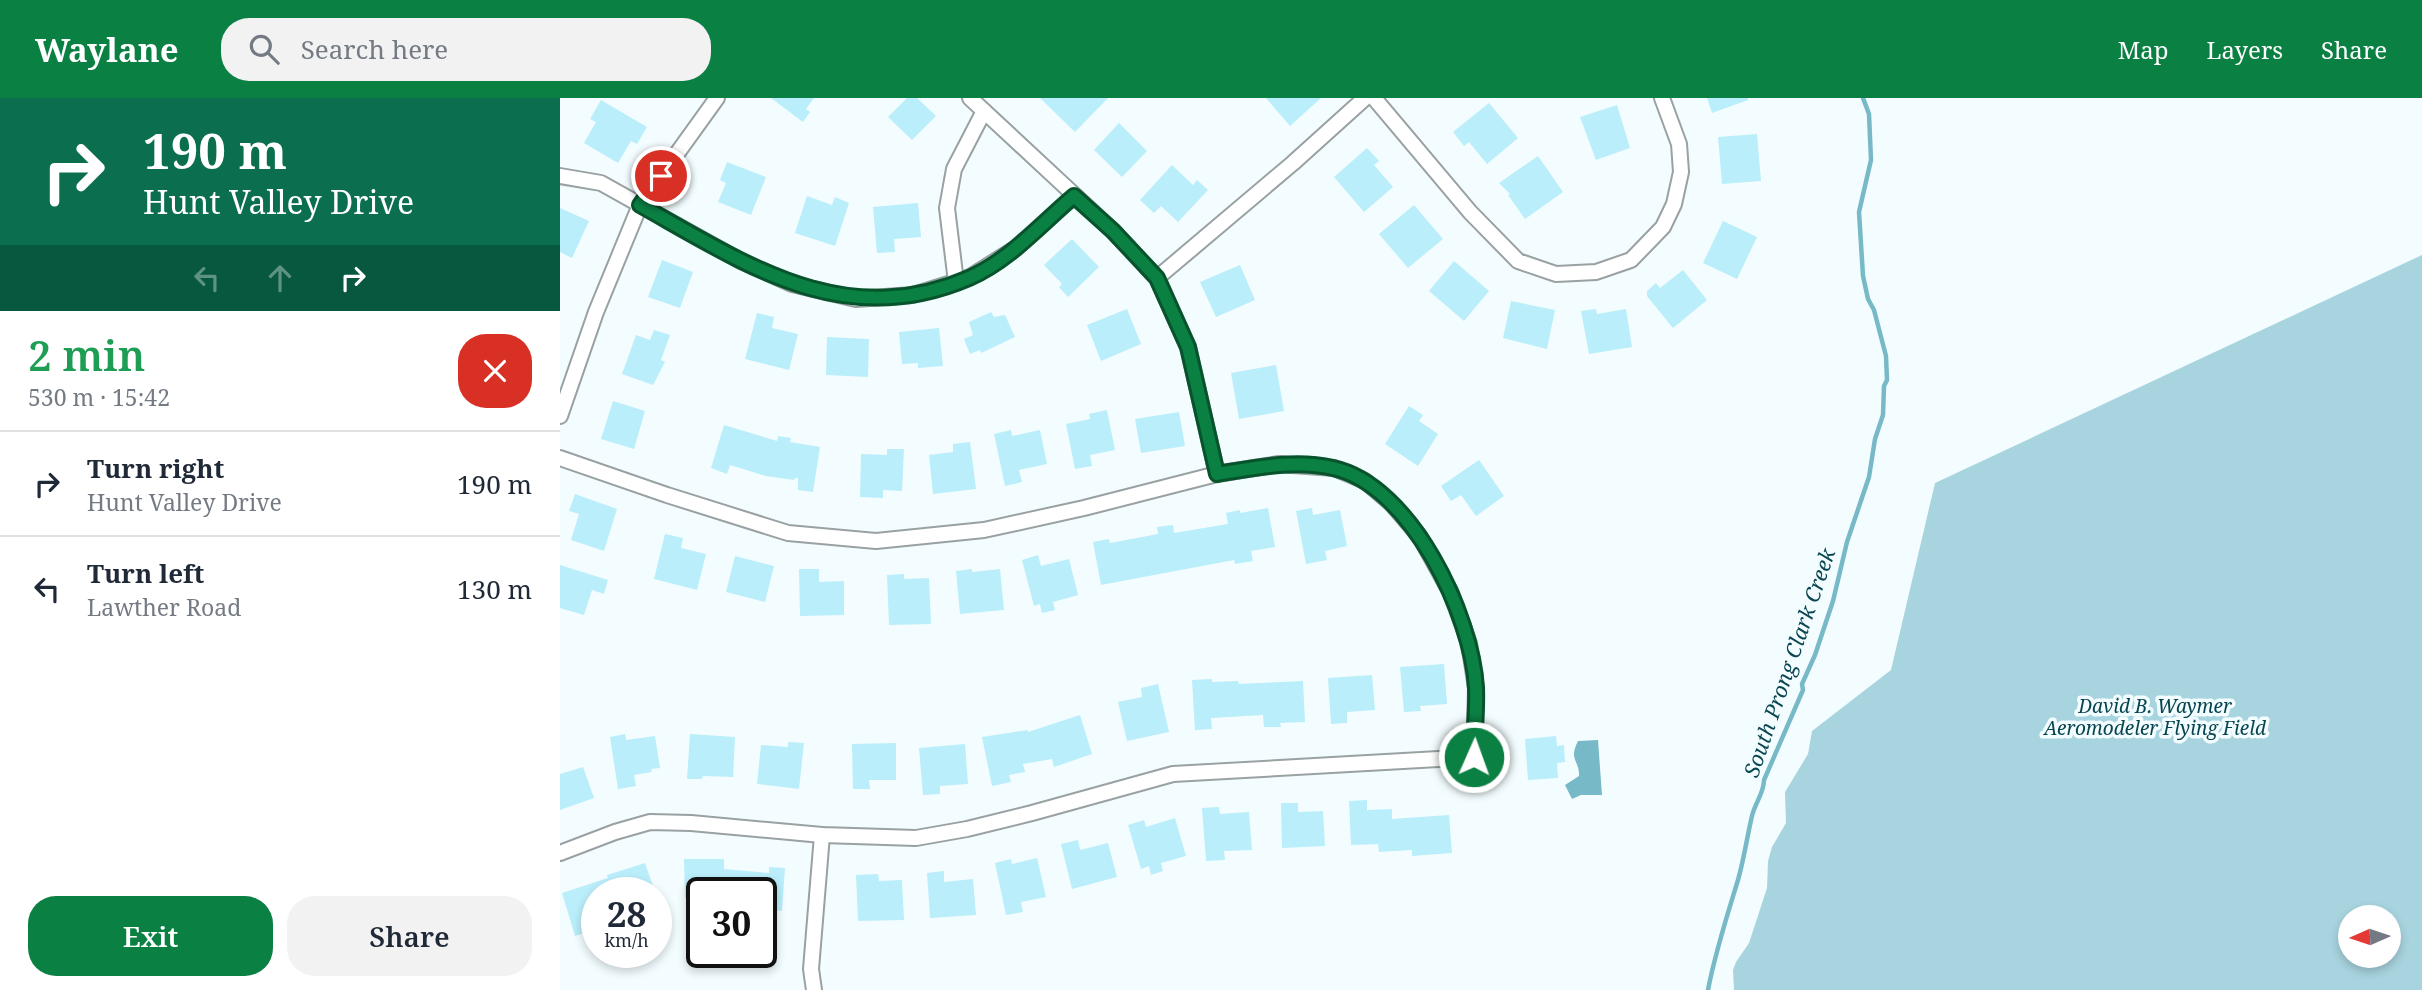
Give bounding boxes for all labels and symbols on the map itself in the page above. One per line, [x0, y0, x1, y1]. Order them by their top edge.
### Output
pin [631, 146, 691, 206]
water label: South Prong Clark Creek [1737, 544, 1842, 781]
park label: David B. Waymer Aeromodeler Flying Field [2042, 693, 2267, 741]
position arrow [1437, 720, 1511, 794]
speed limit sign: 30 [686, 877, 777, 968]
north arrow [2338, 905, 2401, 968]

